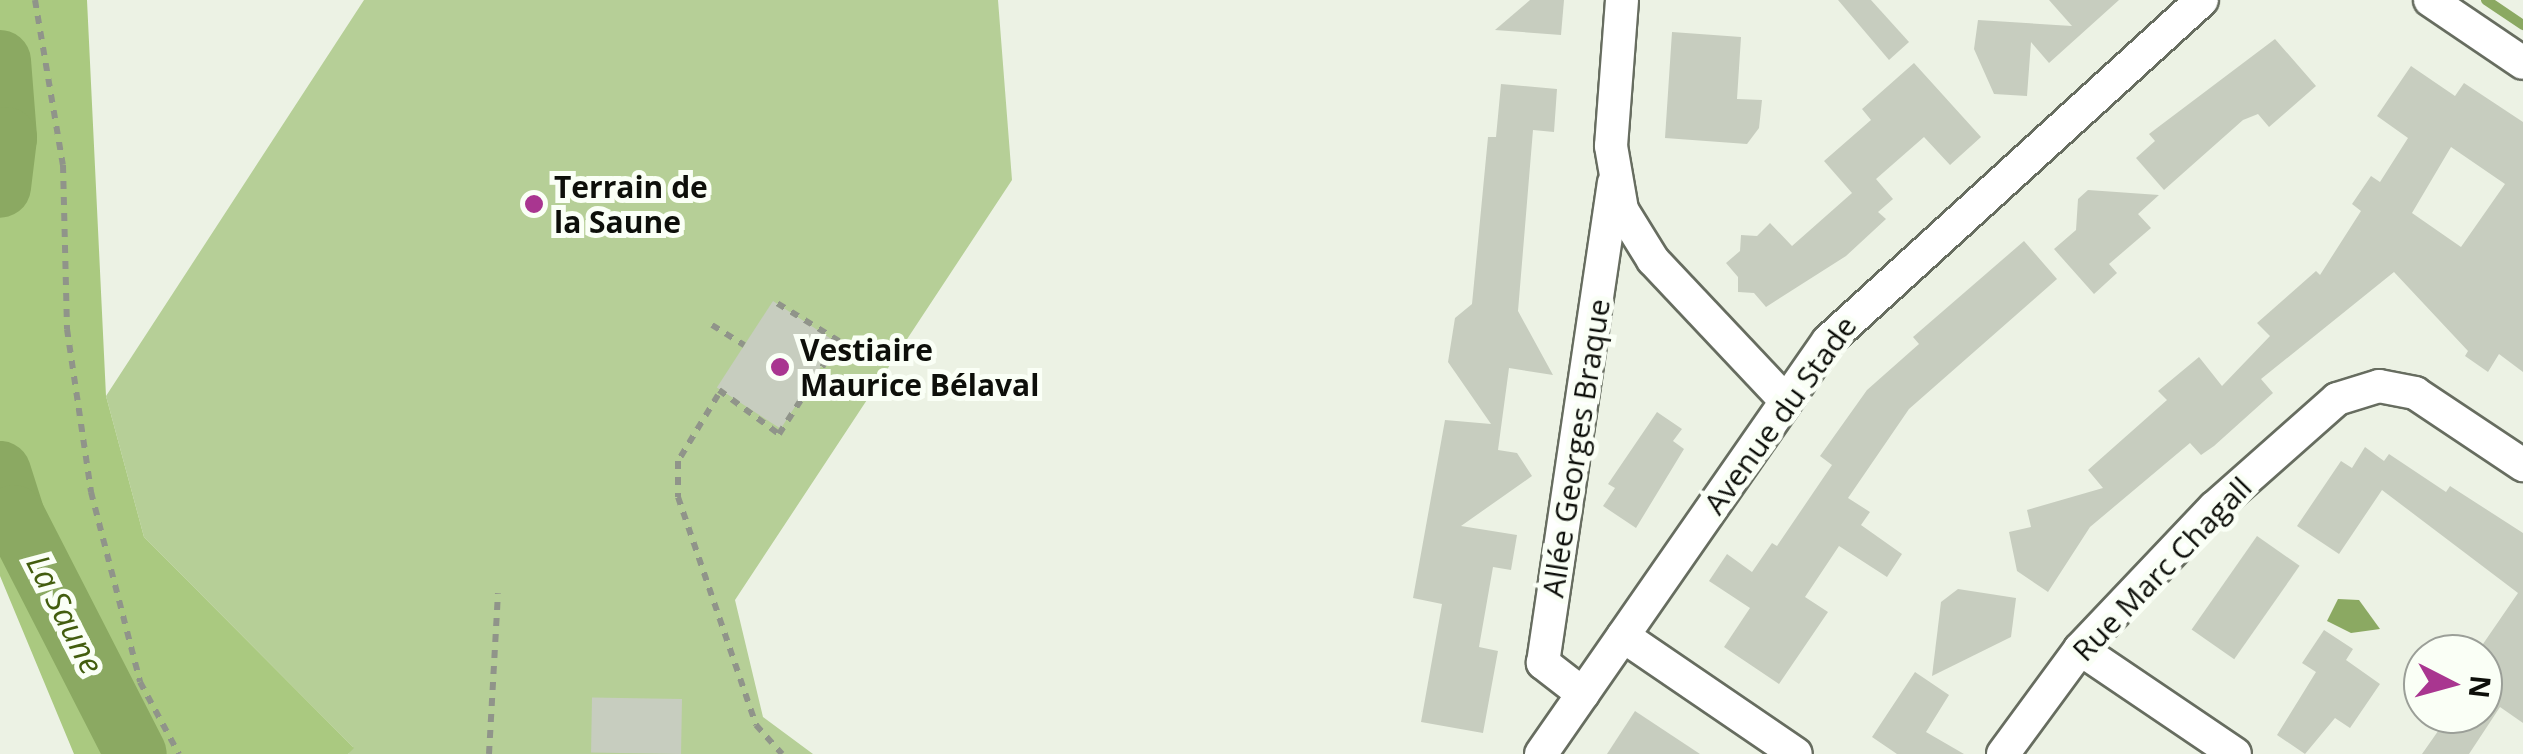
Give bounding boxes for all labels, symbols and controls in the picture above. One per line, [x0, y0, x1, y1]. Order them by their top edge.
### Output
place label: Terrain de la Saune [554, 169, 708, 240]
marker: Terrain de la Saune [523, 193, 545, 215]
street label: Allée Georges Braque [1535, 296, 1617, 600]
street label: Avenue du Stade [1696, 309, 1864, 521]
place label: Vestiaire Maurice Bélaval [800, 332, 1039, 402]
marker: Vestiaire Maurice Bélaval [769, 356, 791, 378]
street label: Rue Marc Chagall [2065, 470, 2259, 668]
water label: La Saune [19, 548, 111, 680]
north arrow [2403, 634, 2503, 734]
text: N [2461, 674, 2501, 700]

